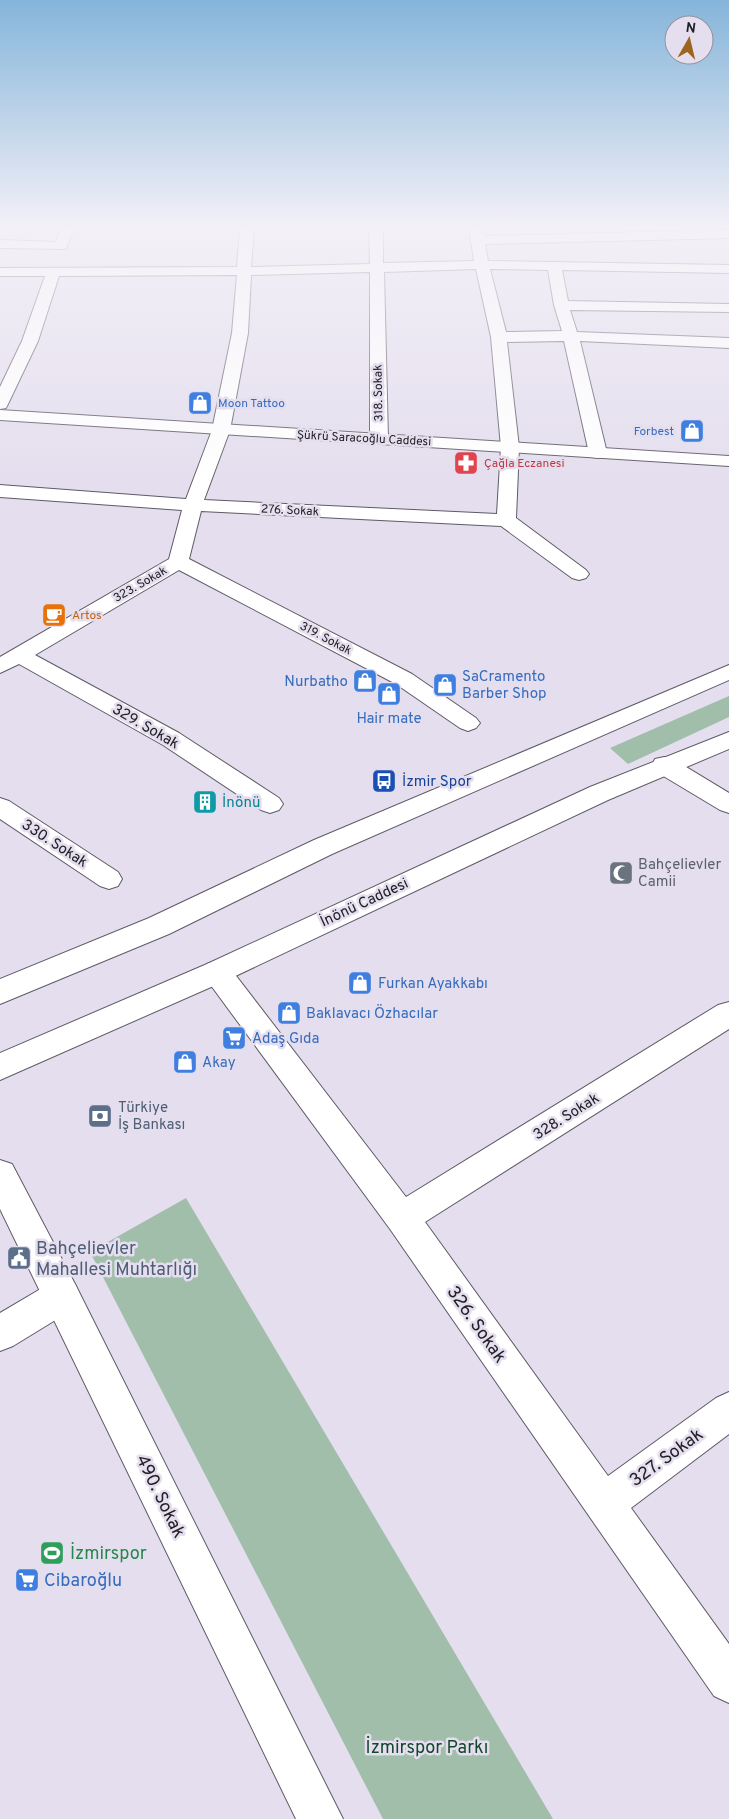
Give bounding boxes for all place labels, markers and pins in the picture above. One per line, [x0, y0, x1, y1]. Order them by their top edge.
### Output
shop icon: Moon Tattoo [187, 390, 213, 416]
place label: Moon Tattoo [218, 396, 285, 412]
shop icon: Forbest [679, 418, 705, 444]
place label: Forbest [634, 424, 674, 440]
pharmacy icon: Çağla Eczanesi [453, 450, 479, 476]
place label: Çağla Eczanesi [484, 456, 565, 472]
cafe icon: Artos [41, 602, 67, 628]
place label: Artos [72, 608, 102, 624]
shop icon: Nurbatho [352, 668, 378, 694]
place label: SaCramento Barber Shop [462, 668, 547, 704]
shop icon: SaCramento Barber Shop [432, 672, 458, 698]
place label: Nurbatho [284, 673, 348, 692]
shop icon: Hair mate [376, 681, 402, 707]
place label: Hair mate [356, 710, 422, 729]
bus stop icon: İzmir Spor [371, 768, 397, 794]
place label: İzmir Spor [402, 772, 472, 792]
building icon: İnönü [192, 789, 218, 815]
place label: İnönü [222, 793, 260, 813]
place label: Bahçelievler Camii [638, 856, 722, 892]
mosque icon: Bahçelievler Camii [608, 860, 634, 886]
shop icon: Furkan Ayakkabı [347, 970, 373, 996]
place label: Furkan Ayakkabı [378, 975, 488, 994]
shop icon: Baklavacı Özhacılar [276, 1000, 302, 1026]
place label: Baklavacı Özhacılar [306, 1004, 438, 1024]
supermarket icon: Adaş Gıda [221, 1025, 247, 1051]
place label: Adaş Gıda [252, 1030, 319, 1049]
shop icon: Akay [172, 1049, 198, 1075]
place label: Akay [202, 1054, 236, 1073]
place label: Türkiye İş Bankası [118, 1099, 185, 1135]
bank icon: Türkiye İş Bankası [87, 1103, 113, 1129]
place label: Bahçelievler Mahallesi Muhtarlığı [36, 1238, 197, 1282]
public building icon: Bahçelievler Mahallesi Muhtarlığı [6, 1245, 32, 1271]
sports icon: İzmirspor [39, 1540, 65, 1566]
place label: İzmirspor [70, 1541, 147, 1566]
supermarket icon: Cibaroğlu [14, 1567, 40, 1593]
place label: Cibaroğlu [44, 1570, 122, 1593]

